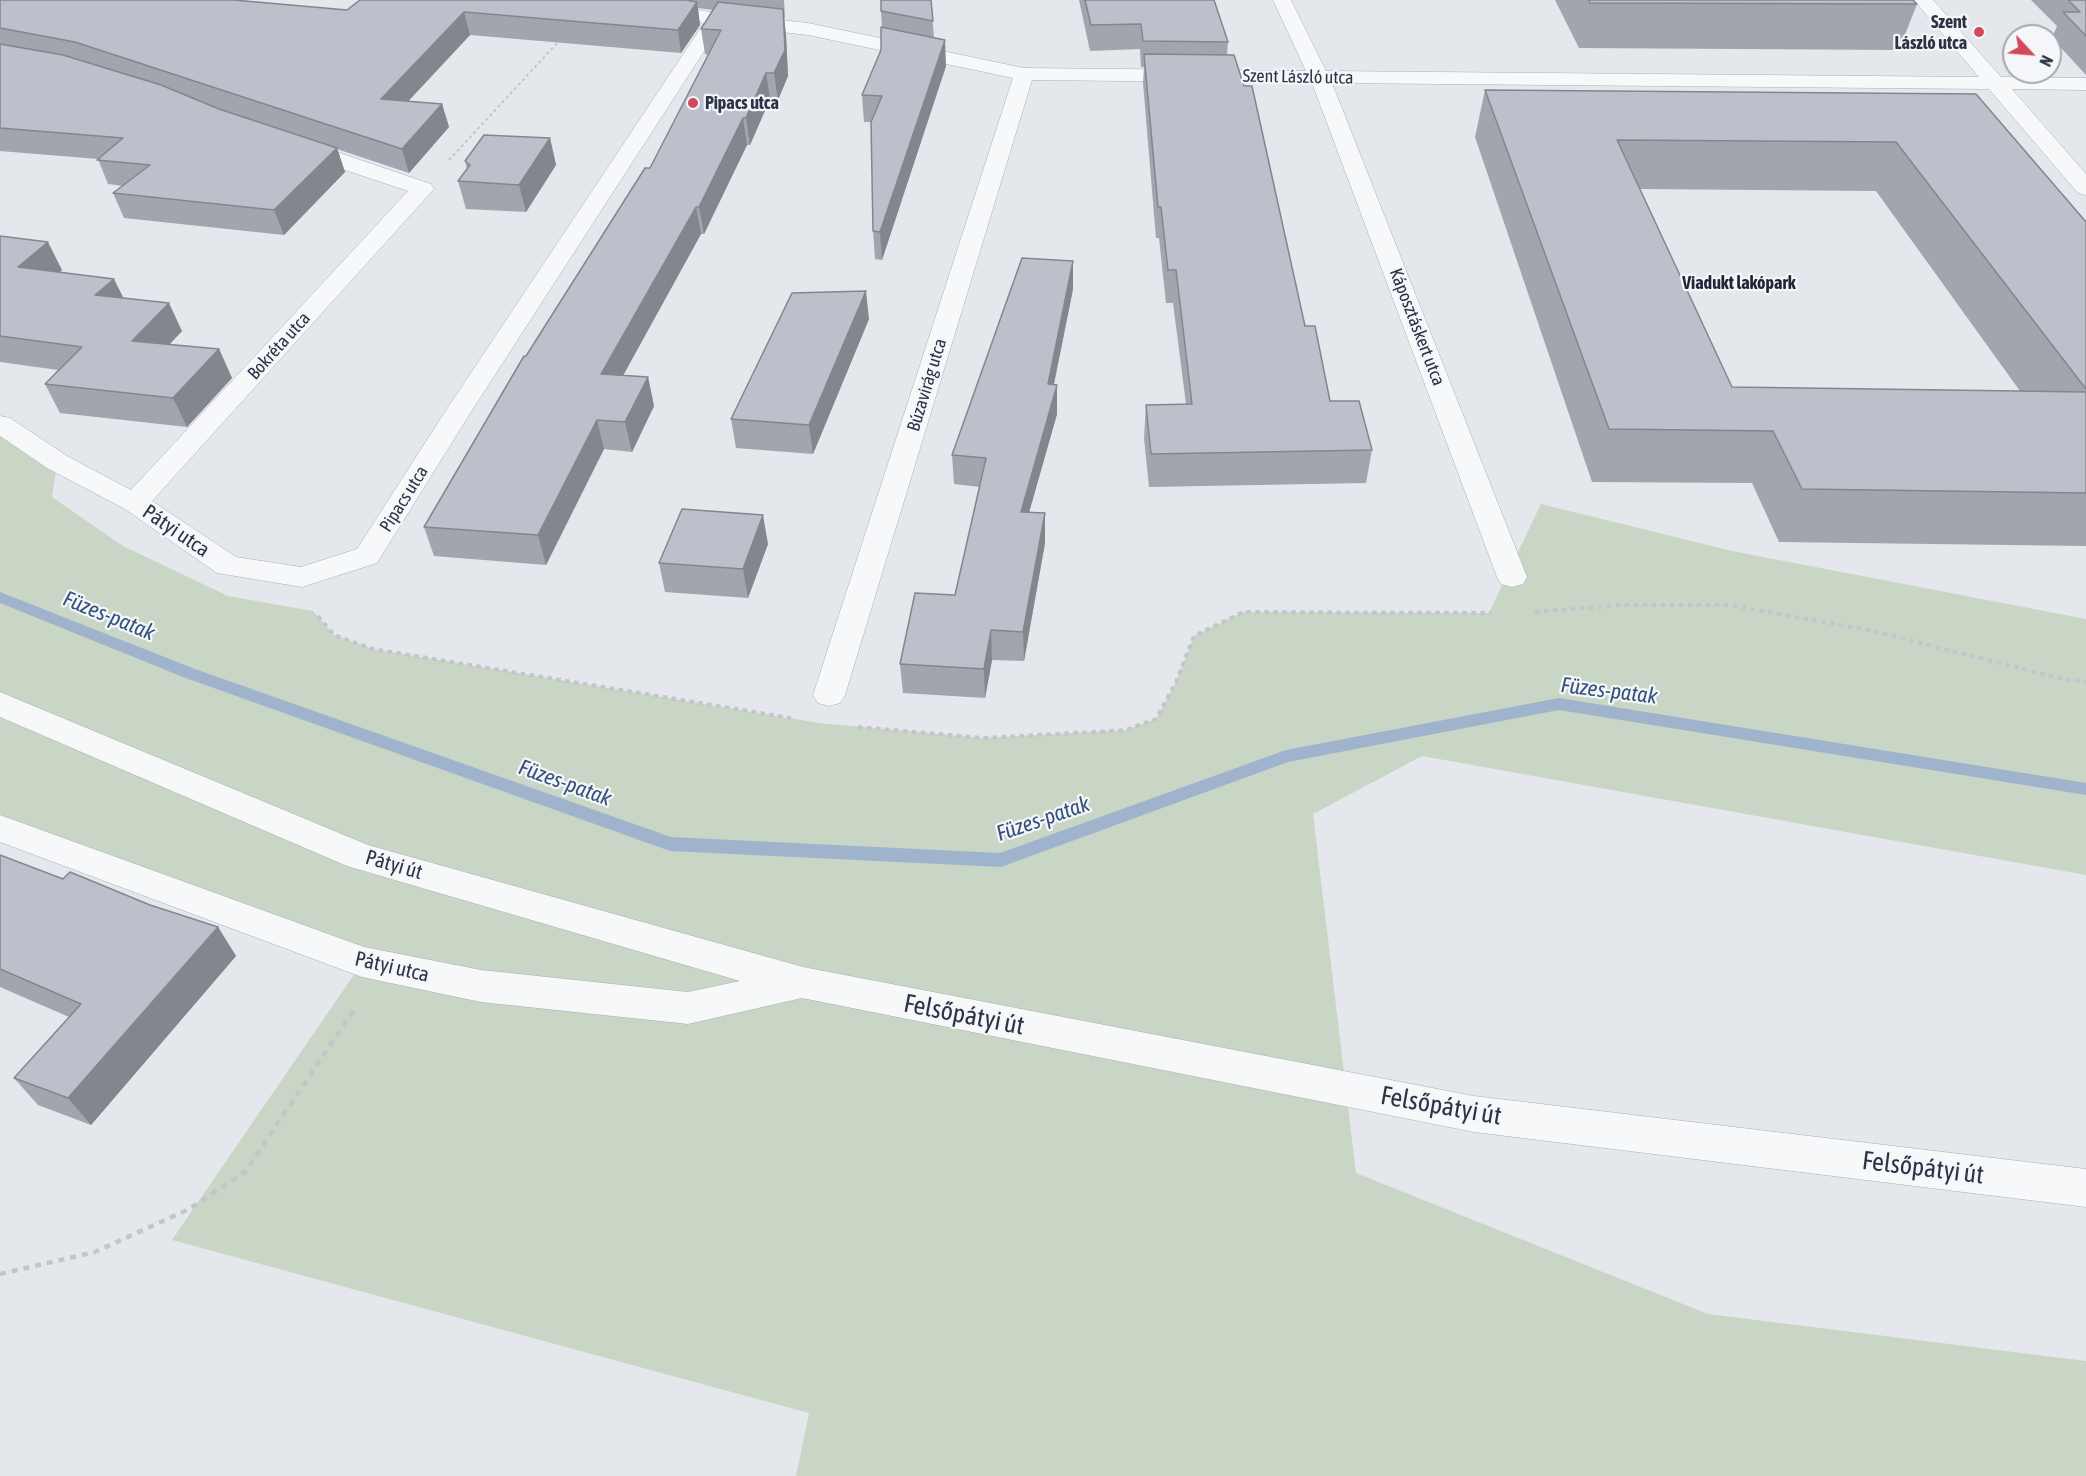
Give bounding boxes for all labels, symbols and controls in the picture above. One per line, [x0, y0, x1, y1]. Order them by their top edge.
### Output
place label: Szent László utca [1895, 11, 1967, 54]
north arrow [2002, 24, 2062, 84]
marker: Szent László utca [1972, 25, 1986, 39]
text: N [2036, 53, 2057, 69]
street label: Szent László utca [1242, 65, 1354, 89]
place label: Pipacs utca [705, 92, 779, 114]
marker: Pipacs utca [686, 96, 700, 110]
street label: Káposztáskert utca [1385, 265, 1449, 389]
district label: Viadukt lakópark [1682, 272, 1796, 294]
street label: Bokréta utca [243, 308, 315, 384]
street label: Búzavirág utca [903, 336, 951, 434]
street label: Pipacs utca [375, 462, 433, 536]
street label: Pátyi utca [138, 499, 214, 563]
water label: Füzes-patak [59, 586, 159, 646]
water label: Füzes-patak [1559, 672, 1659, 710]
water label: Füzes-patak [515, 754, 615, 812]
water label: Füzes-patak [993, 791, 1093, 847]
street label: Pátyi út [363, 845, 425, 885]
street label: Pátyi utca [352, 946, 432, 988]
street label: Felsőpátyi út [901, 988, 1027, 1042]
street label: Felsőpátyi út [1378, 1080, 1504, 1132]
street label: Felsőpátyi út [1860, 1145, 1986, 1191]

